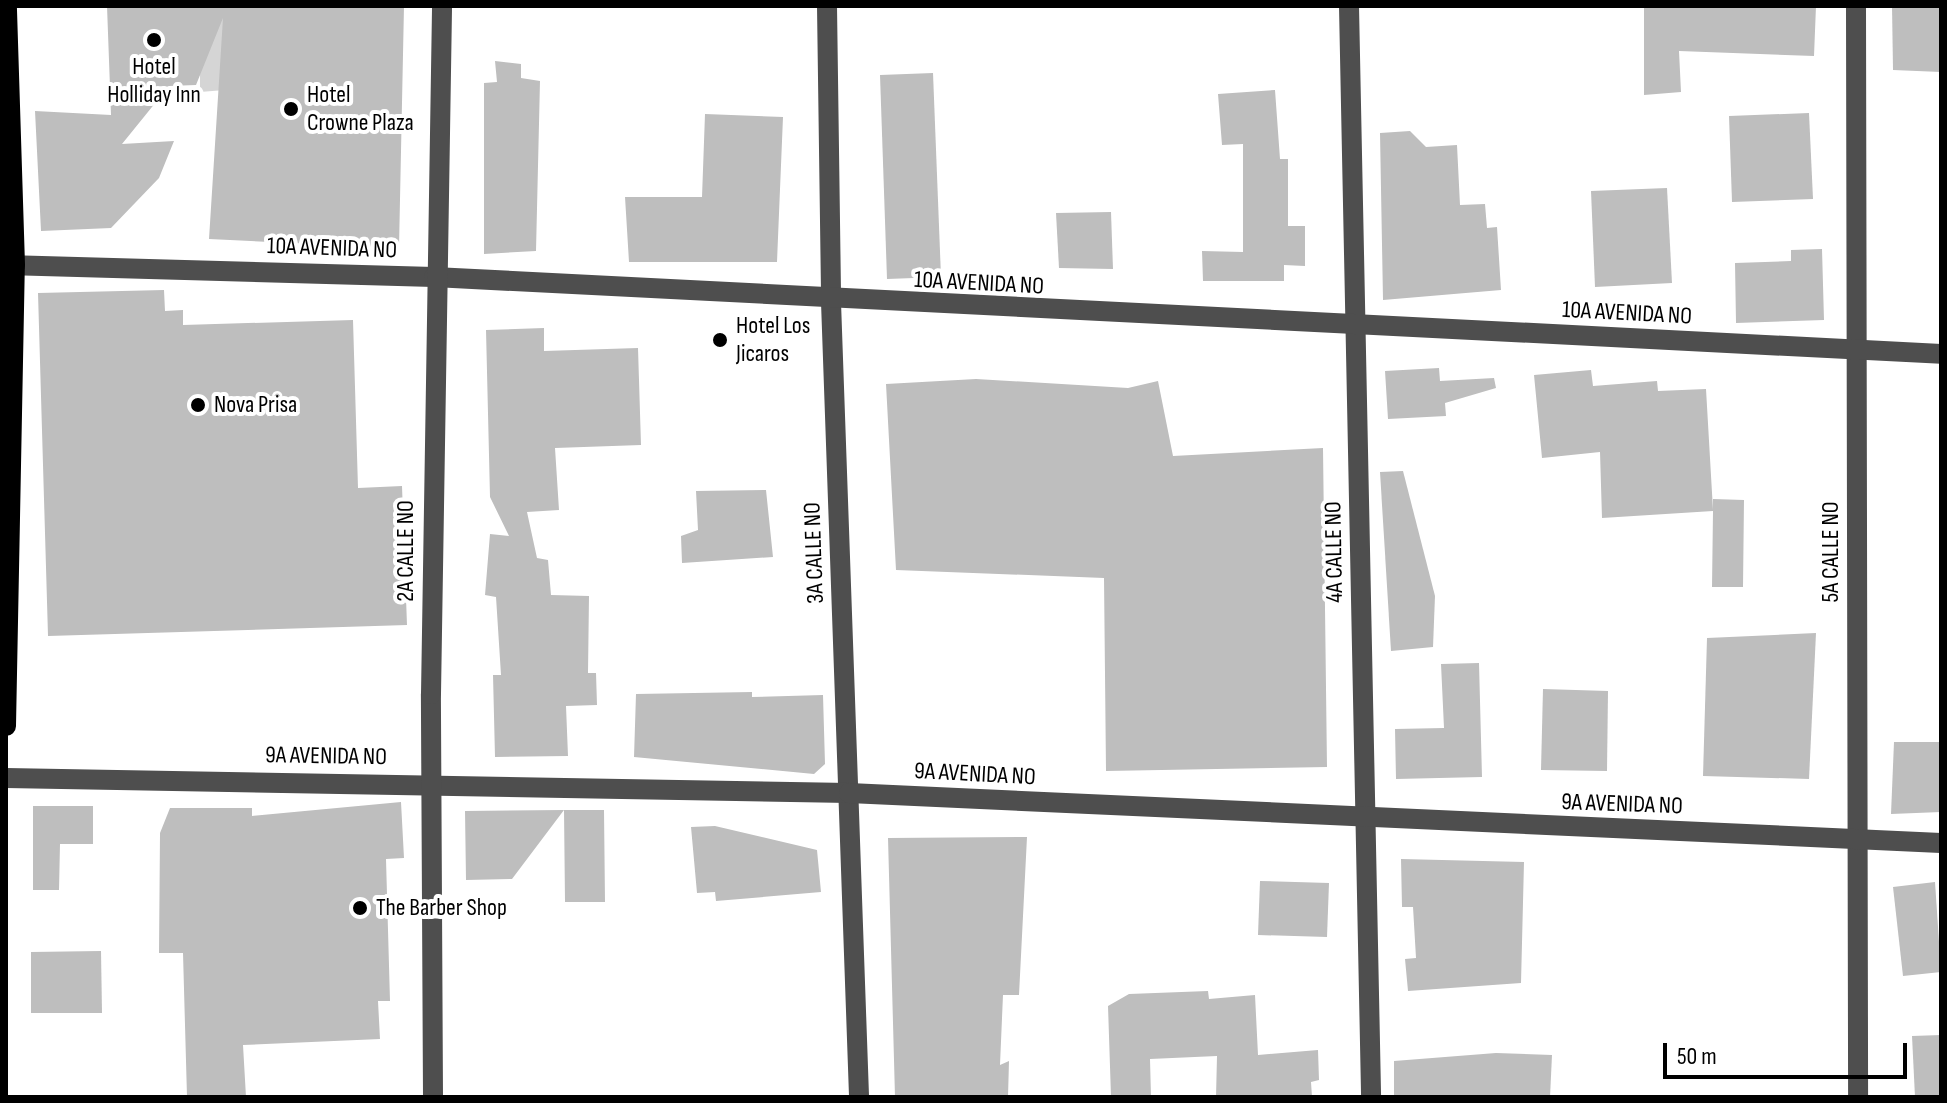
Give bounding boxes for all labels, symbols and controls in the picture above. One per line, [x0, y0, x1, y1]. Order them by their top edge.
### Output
marker: Hotel Holliday Inn [145, 31, 163, 49]
place label: Hotel Holliday Inn [107, 53, 201, 109]
place label: Hotel Crowne Plaza [307, 81, 414, 137]
marker: Hotel Crowne Plaza [282, 100, 300, 118]
street label: 10A AVENIDA NO [267, 231, 397, 265]
street label: 10A AVENIDA NO [913, 265, 1045, 301]
street label: 10A AVENIDA NO [1561, 295, 1693, 331]
place label: Hotel Los Jicaros [736, 312, 810, 368]
marker: Hotel Los Jicaros [711, 331, 729, 349]
place label: Nova Prisa [214, 391, 297, 419]
marker: Nova Prisa [189, 396, 207, 414]
street label: 2A CALLE NO [392, 500, 420, 602]
street label: 4A CALLE NO [1319, 501, 1349, 603]
street label: 5A CALLE NO [1817, 501, 1845, 603]
street label: 3A CALLE NO [798, 502, 830, 604]
street label: 9A AVENIDA NO [265, 741, 387, 771]
street label: 9A AVENIDA NO [913, 756, 1037, 792]
street label: 9A AVENIDA NO [1561, 787, 1683, 821]
place label: The Barber Shop [376, 894, 507, 922]
marker: The Barber Shop [351, 899, 369, 917]
scale bar [1667, 1027, 1911, 1077]
text: 50 m [1677, 1042, 1717, 1071]

